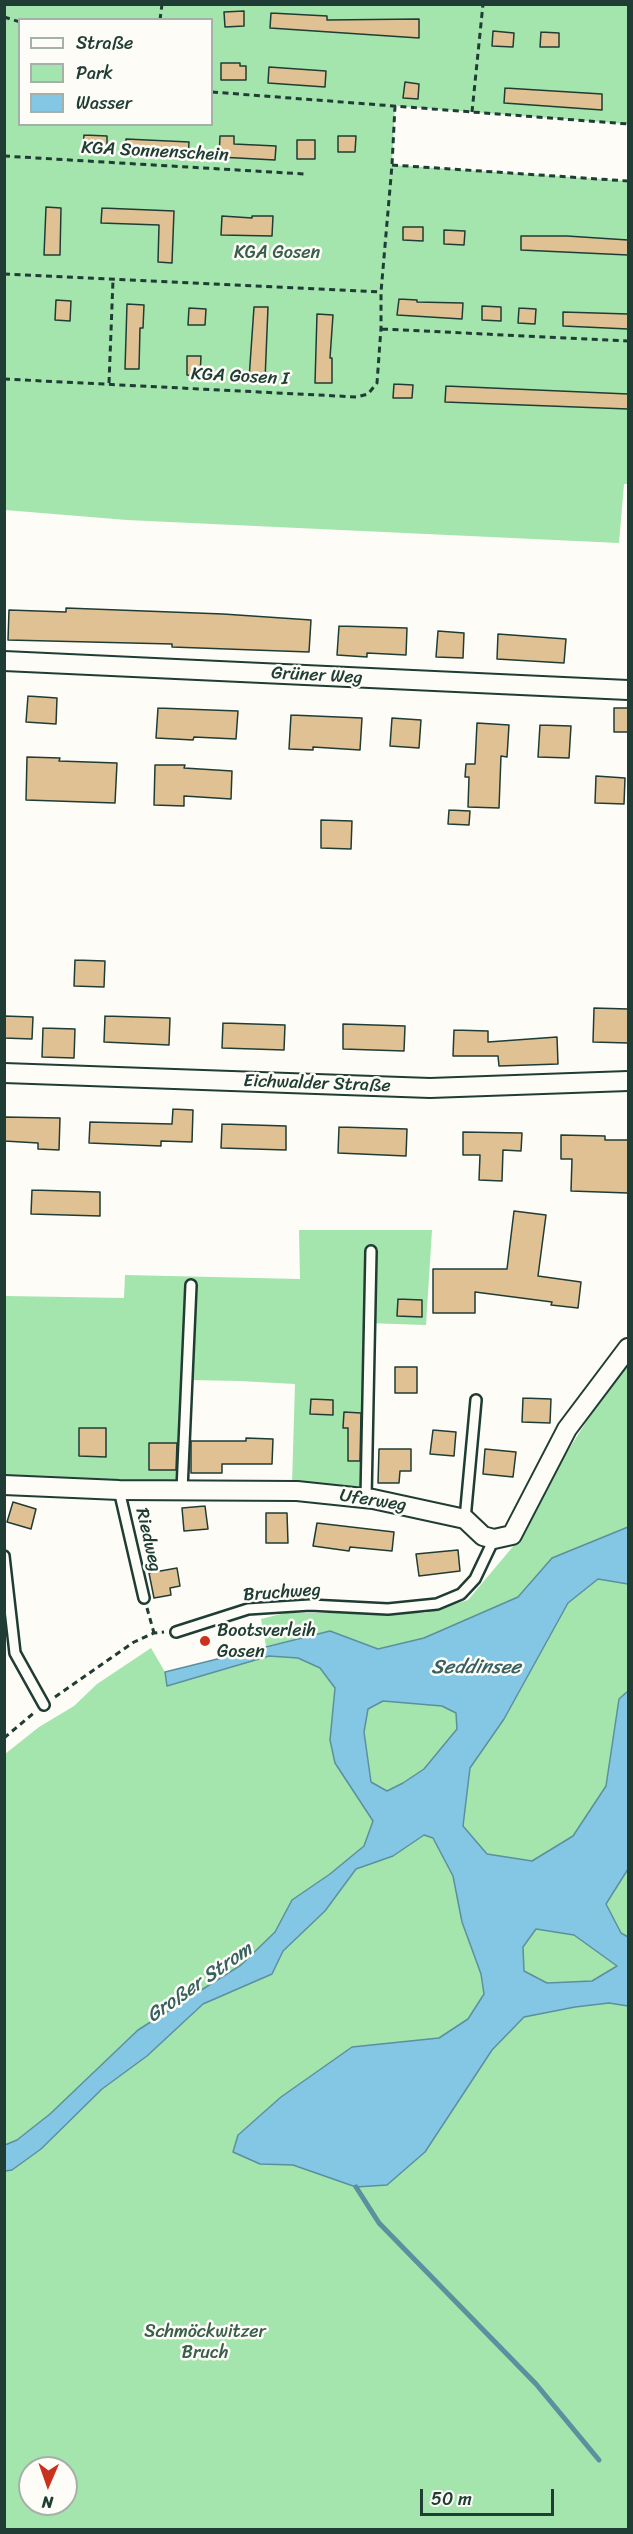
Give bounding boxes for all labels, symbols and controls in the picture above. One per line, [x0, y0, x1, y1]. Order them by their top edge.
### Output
legend [18, 18, 213, 126]
text: Straße [76, 27, 133, 59]
text: Park [76, 57, 113, 89]
text: Wasser [76, 87, 132, 119]
street label: KGA Sonnenschein [81, 137, 229, 167]
park label: KGA Gosen [234, 242, 320, 264]
street label: KGA Gosen I [190, 364, 290, 390]
street label: Grüner Weg [271, 663, 363, 689]
street label: Eichwalder Straße [243, 1071, 391, 1097]
street label: Uferweg [338, 1485, 408, 1517]
street label: Riedweg [130, 1506, 166, 1574]
street label: Bruchweg [243, 1580, 321, 1606]
place label: Bootsverleih Gosen [217, 1620, 316, 1662]
marker: Bootsverleih Gosen [198, 1634, 212, 1648]
water label: Seddinsee [431, 1656, 521, 1680]
water label: Großer Strom [143, 1938, 257, 2028]
park label: Schmöckwitzer Bruch [144, 2321, 266, 2364]
north arrow [18, 2456, 78, 2516]
scale bar [423, 2477, 556, 2515]
text: 50 m [431, 2483, 472, 2515]
text: N [41, 2488, 53, 2517]

